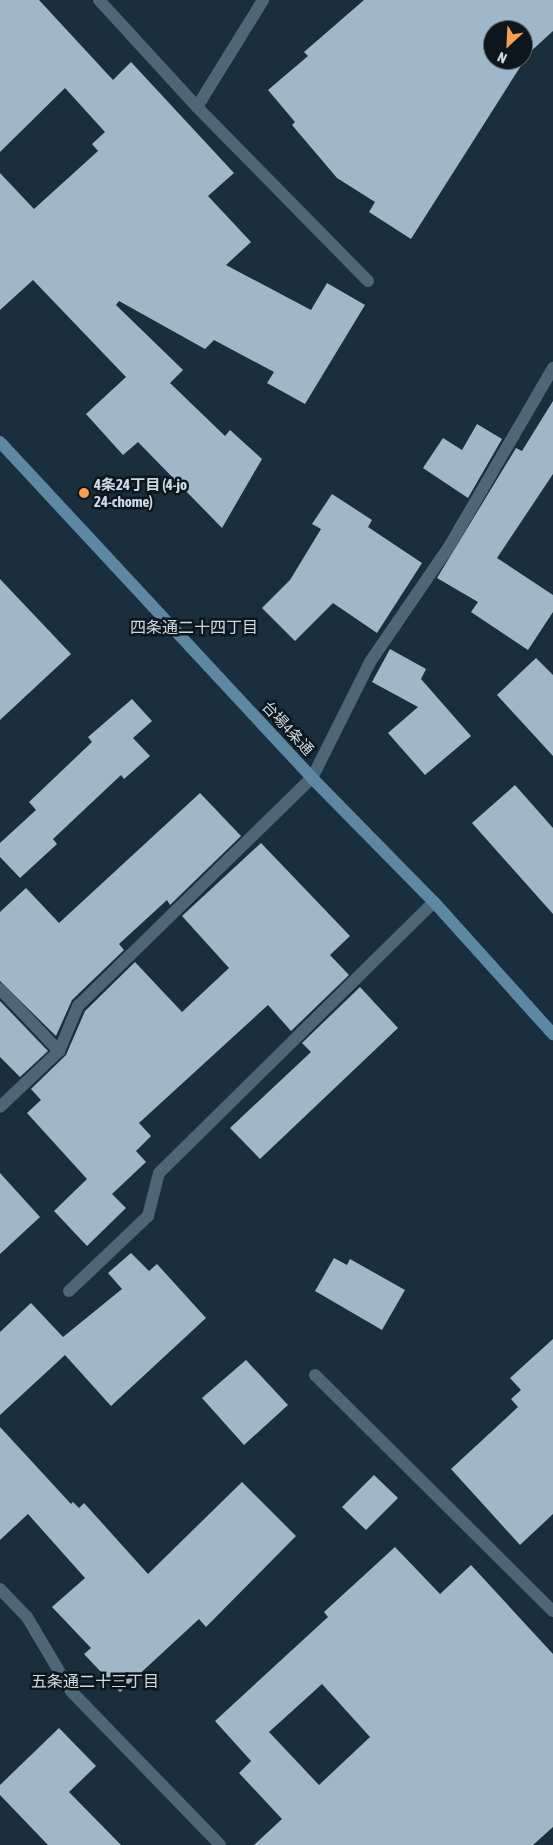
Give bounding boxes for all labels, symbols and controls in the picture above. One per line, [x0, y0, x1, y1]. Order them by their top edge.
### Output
north arrow [483, 20, 533, 70]
text: N [495, 49, 509, 67]
place label: 4条24丁目 (4-jo 24-chome) [94, 475, 187, 510]
marker: 4条24丁目 (4-jo 24-chome) [78, 487, 90, 499]
district label: 四条通二十四丁目 [130, 617, 258, 637]
street label: 台場4条通 [259, 697, 317, 759]
district label: 五条通二十三丁目 [31, 1671, 159, 1691]

